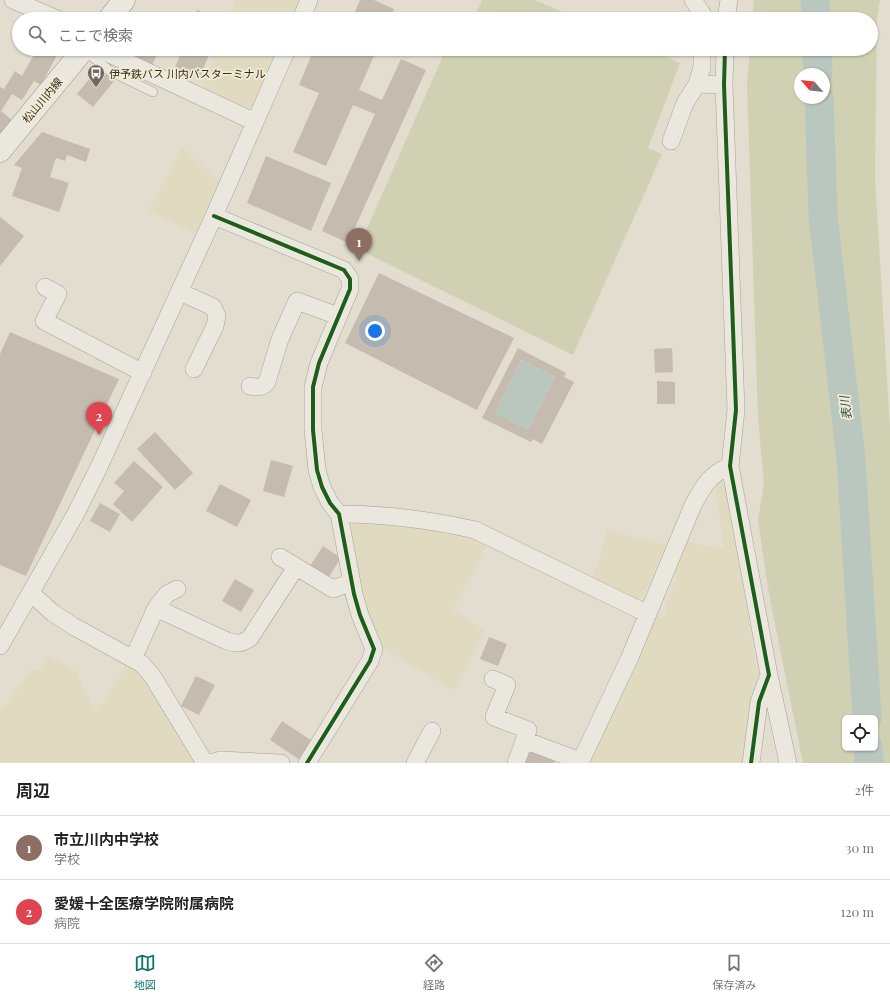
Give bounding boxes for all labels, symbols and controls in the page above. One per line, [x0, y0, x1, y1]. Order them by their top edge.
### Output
search box [12, 12, 878, 56]
icon: search [26, 23, 48, 45]
text: ここで検索 [58, 25, 133, 45]
bus stop icon: 伊予鉄バス 川内バスターミナル [86, 63, 106, 88]
place label: 伊予鉄バス 川内バスターミナル [109, 66, 266, 81]
north arrow [794, 68, 830, 104]
street label: 松山川内線 [19, 74, 65, 126]
pin: 1 [346, 228, 372, 261]
your location [365, 321, 385, 341]
water label: 表川 [835, 393, 854, 421]
pin: 2 [86, 402, 112, 435]
map controls [842, 715, 878, 751]
button: locate [842, 715, 878, 751]
text: 周辺 [16, 779, 50, 801]
text: 2件 [855, 781, 874, 798]
text: 市立川内中学校 [54, 829, 159, 849]
text: 1 [27, 839, 31, 856]
text: 30 m [846, 839, 874, 856]
text: 学校 [54, 850, 80, 867]
text: 愛媛十全医療学院附属病院 [54, 893, 234, 913]
text: 2 [26, 903, 32, 920]
text: 120 m [840, 903, 874, 920]
text: 病院 [54, 914, 80, 931]
tab: 地図 [134, 952, 156, 992]
tab: 経路 [423, 952, 445, 992]
tab: 保存済み [712, 952, 756, 992]

